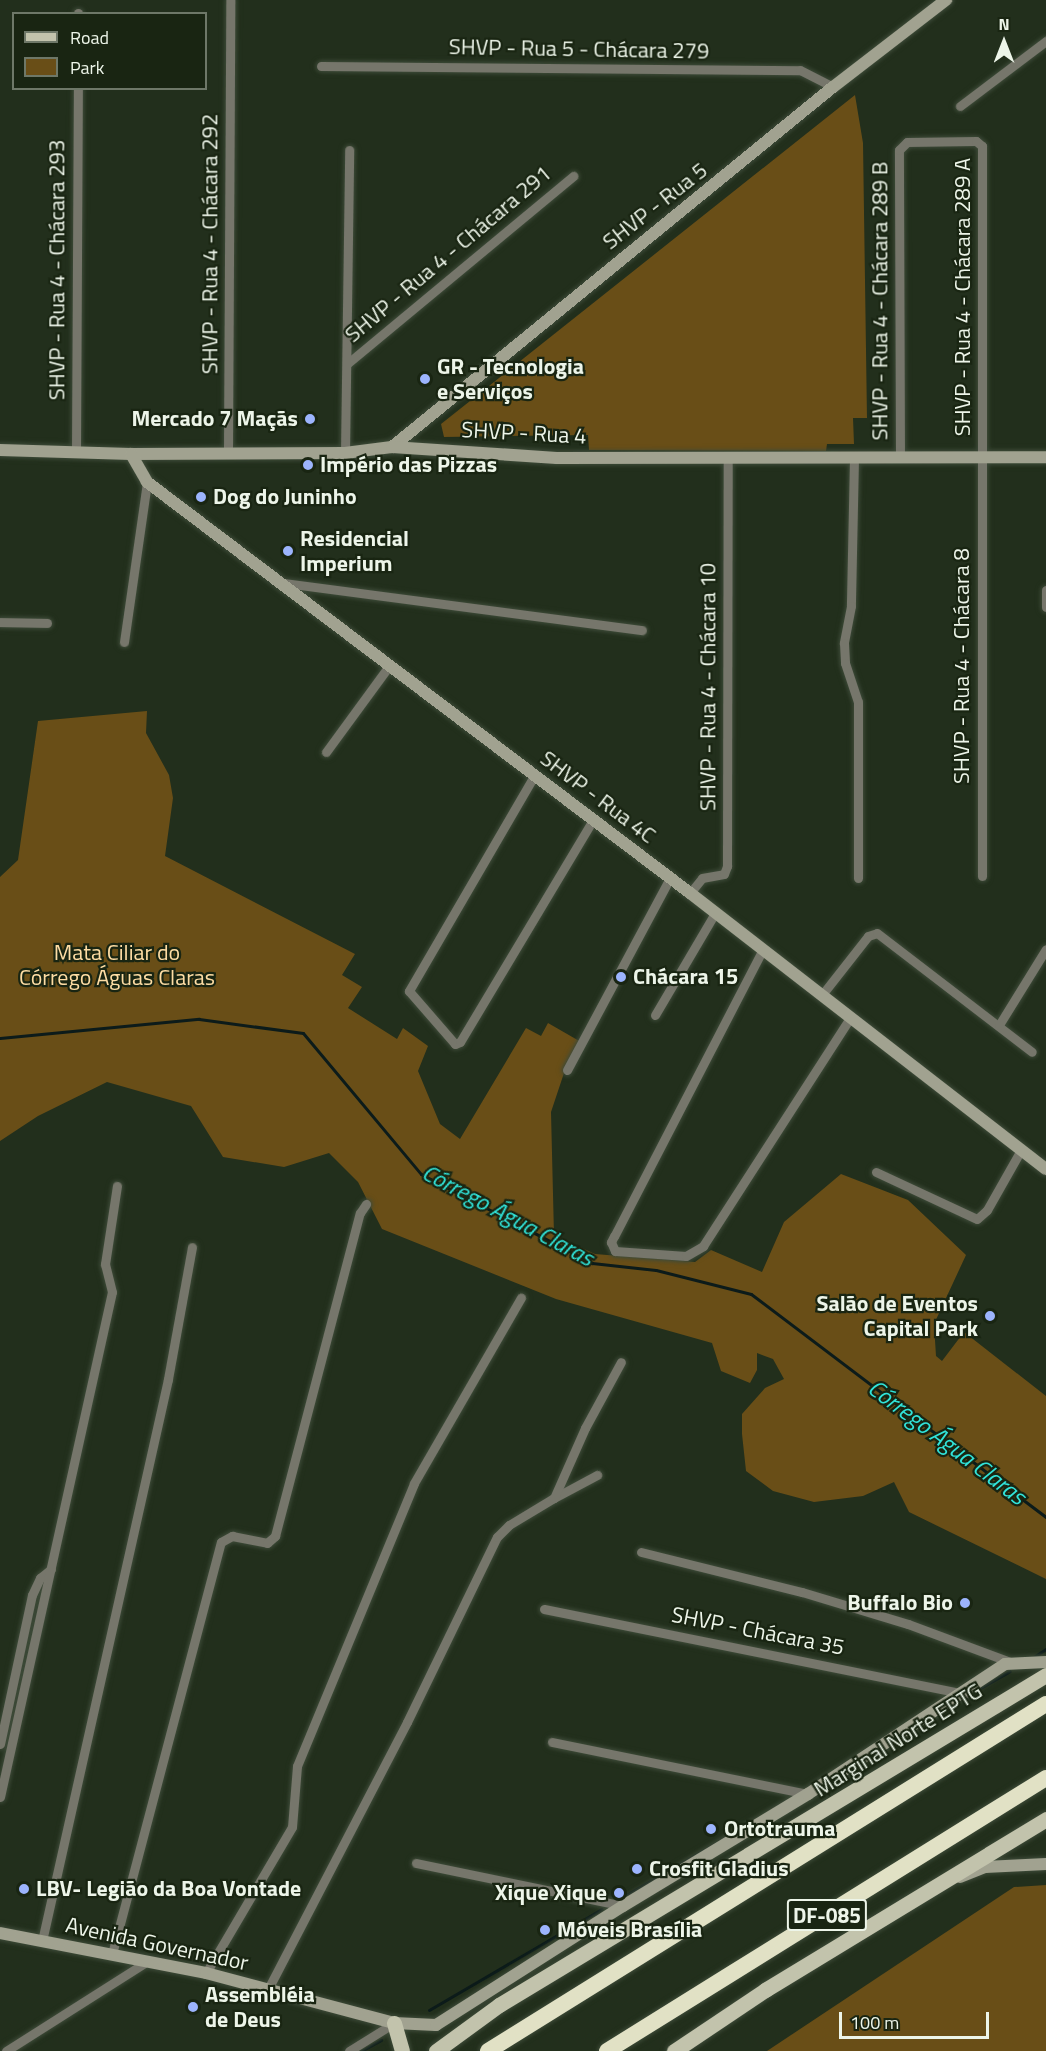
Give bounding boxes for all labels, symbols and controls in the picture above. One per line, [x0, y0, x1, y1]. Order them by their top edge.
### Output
legend [12, 12, 207, 90]
north arrow [974, 12, 1034, 72]
text: N [998, 12, 1010, 36]
text: Road [70, 24, 109, 51]
street label: SHVP - Rua 5 - Chácara 279 [449, 34, 709, 64]
text: Park [70, 54, 104, 81]
street label: SHVP - Rua 4 - Chácara 292 [197, 114, 223, 374]
street label: SHVP - Rua 4 - Chácara 293 [44, 140, 70, 400]
street label: SHVP - Rua 5 [598, 157, 712, 255]
street label: SHVP - Rua 4 - Chácara 289 A [950, 158, 976, 436]
street label: SHVP - Rua 4 - Chácara 291 [340, 160, 556, 348]
street label: SHVP - Rua 4 - Chácara 289 B [867, 162, 893, 440]
place label: GR - Tecnologia e Serviços [437, 353, 584, 404]
marker: GR - Tecnologia e Serviços [418, 372, 432, 386]
place label: Mercado 7 Maçãs [131, 406, 298, 432]
marker: Mercado 7 Maçãs [303, 412, 317, 426]
street label: SHVP - Rua 4 [461, 417, 587, 449]
place label: Império das Pizzas [320, 452, 497, 478]
marker: Império das Pizzas [301, 458, 315, 472]
place label: Dog do Juninho [213, 484, 357, 510]
marker: Dog do Juninho [194, 490, 208, 504]
place label: Residencial Imperium [300, 525, 409, 576]
marker: Residencial Imperium [281, 544, 295, 558]
street label: SHVP - Rua 4 - Chácara 8 [949, 548, 975, 784]
street label: SHVP - Rua 4 - Chácara 10 [695, 563, 721, 811]
street label: SHVP - Rua 4C [535, 745, 661, 849]
park label: Mata Ciliar do Córrego Águas Claras [19, 939, 215, 990]
place label: Chácara 15 [633, 964, 738, 990]
marker: Chácara 15 [614, 970, 628, 984]
water label: Córrego Água Claras [417, 1158, 599, 1272]
place label: Salão de Eventos Capital Park [816, 1290, 978, 1342]
marker: Salão de Eventos Capital Park [983, 1309, 997, 1323]
water label: Córrego Água Claras [862, 1373, 1032, 1511]
place label: Buffalo Bio [847, 1590, 953, 1616]
marker: Buffalo Bio [958, 1596, 972, 1610]
street label: SHVP - Chácara 35 [669, 1601, 847, 1661]
street label: Marginal Norte EPTG [809, 1678, 987, 1802]
place label: Ortotrauma [724, 1816, 836, 1842]
marker: Ortotrauma [702, 1820, 720, 1838]
place label: Crosfit Gladius [649, 1856, 789, 1882]
marker: Crosfit Gladius [630, 1862, 644, 1876]
place label: LBV- Legião da Boa Vontade [36, 1876, 301, 1902]
place label: Xique Xique [495, 1880, 607, 1906]
marker: LBV- Legião da Boa Vontade [17, 1882, 31, 1896]
marker: Xique Xique [612, 1886, 626, 1900]
road number: DF-085 [786, 1897, 868, 1933]
street label: Avenida Governador [63, 1912, 251, 1976]
place label: Móveis Brasília [557, 1917, 702, 1943]
marker: Móveis Brasília [538, 1923, 552, 1937]
place label: Assembléia de Deus [205, 1981, 315, 2032]
marker: Assembléia de Deus [186, 2000, 200, 2014]
scale bar [842, 2000, 992, 2038]
text: 100 m [850, 2009, 899, 2036]

